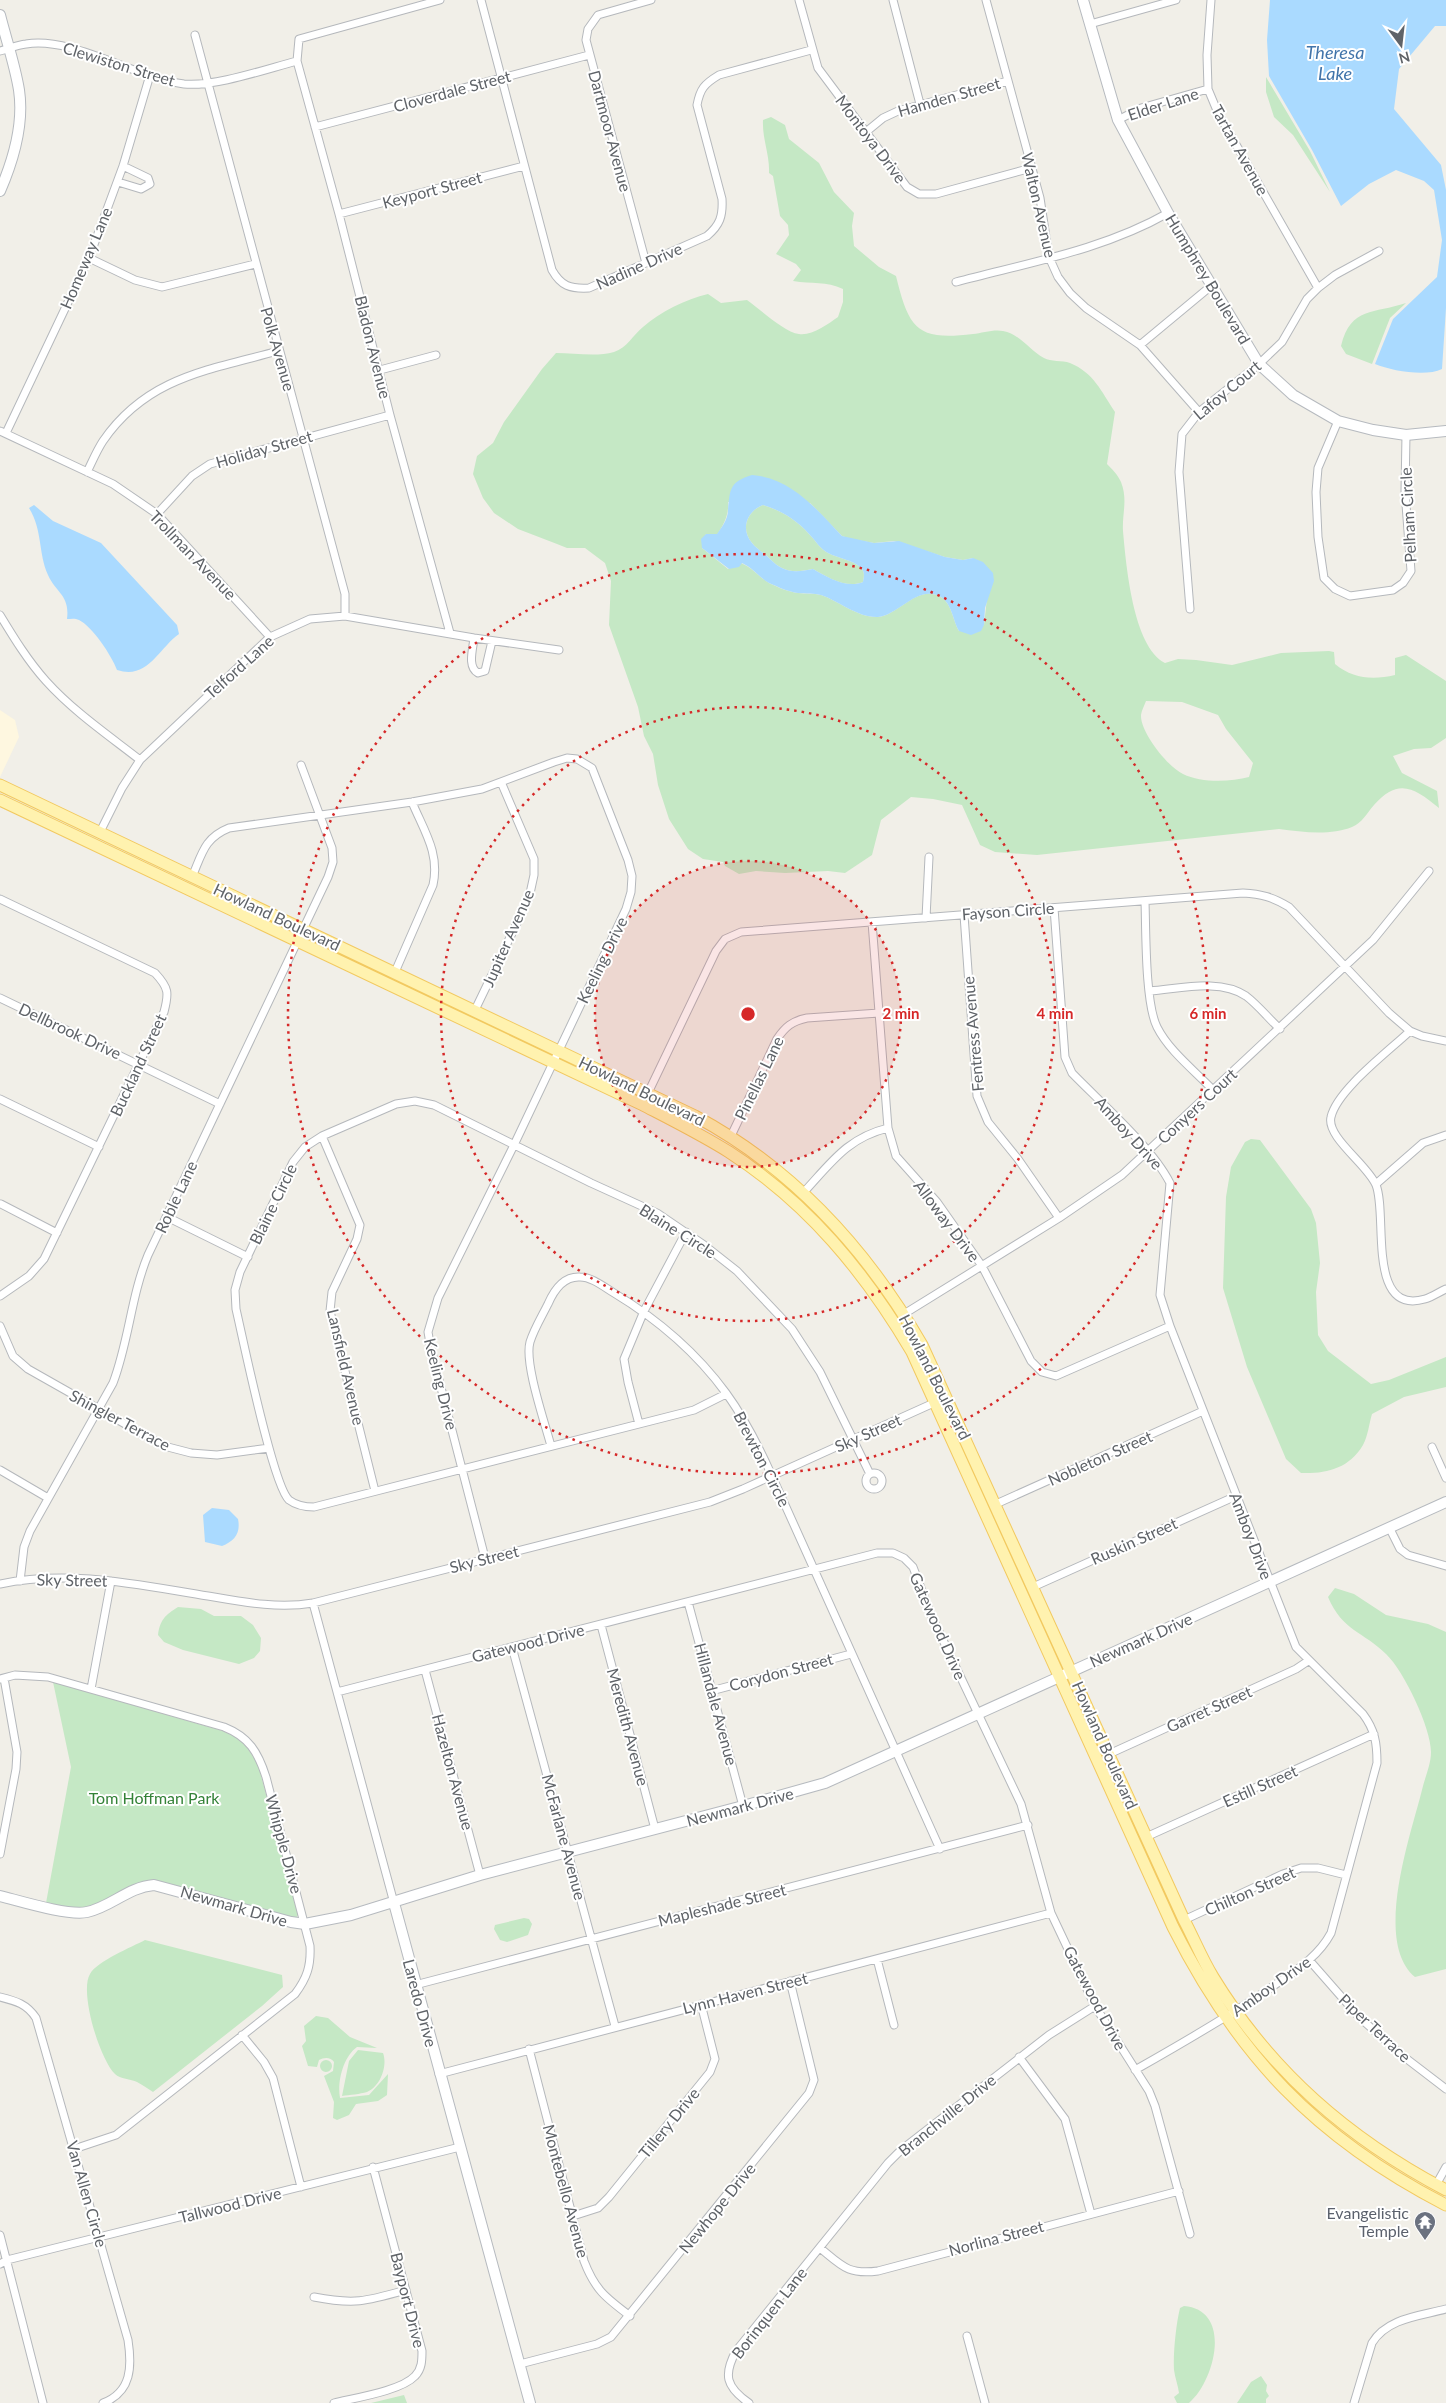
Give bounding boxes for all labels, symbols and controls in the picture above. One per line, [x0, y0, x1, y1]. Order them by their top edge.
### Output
north arrow [1376, 20, 1426, 70]
street label: Clewiston Street [61, 37, 178, 90]
water label: Theresa Lake [1306, 41, 1364, 84]
text: N [1397, 48, 1412, 68]
street label: Cloverdale Street [391, 66, 513, 115]
street label: Dartmoor Avenue [585, 68, 636, 194]
street label: Hamden Street [895, 73, 1003, 120]
street label: Elder Lane [1125, 83, 1201, 124]
street label: Montoya Drive [832, 91, 911, 186]
street label: Tartan Avenue [1208, 101, 1273, 198]
street label: Walton Avenue [1018, 150, 1061, 259]
street label: Keyport Street [380, 167, 484, 212]
street label: Homeway Lane [56, 204, 115, 311]
street label: Humphrey Boulevard [1162, 210, 1255, 347]
street label: Nadine Drive [593, 238, 685, 293]
street label: Bladon Avenue [352, 293, 395, 400]
street label: Polk Avenue [257, 305, 300, 393]
street label: Lafoy Court [1189, 356, 1264, 423]
street label: Holiday Street [213, 426, 315, 471]
street label: Pelham Circle [1396, 467, 1419, 563]
street label: Trollman Avenue [146, 506, 241, 603]
street label: Telford Lane [200, 631, 277, 703]
street label: Howland Boulevard [211, 879, 344, 954]
street label: Jupiter Avenue [478, 886, 537, 989]
street label: Fayson Circle [961, 898, 1055, 923]
street label: Keeling Drive [572, 913, 631, 1006]
street label: Fentress Avenue [958, 976, 987, 1092]
street label: Dellbrook Drive [16, 998, 125, 1063]
text: 2 min [882, 1004, 920, 1022]
text: 4 min [1036, 1004, 1074, 1022]
text: 6 min [1189, 1004, 1227, 1022]
centre of rings [739, 1005, 757, 1023]
street label: Buckland Street [106, 1010, 170, 1119]
street label: Pinellas Lane [730, 1033, 787, 1123]
street label: Howland Boulevard [576, 1052, 708, 1129]
street label: Conyers Court [1153, 1064, 1241, 1147]
street label: Amboy Drive [1092, 1092, 1167, 1173]
street label: Roble Lane [151, 1158, 201, 1236]
street label: Blaine Circle [245, 1160, 300, 1247]
street label: Alloway Drive [910, 1176, 984, 1265]
street label: Blaine Circle [636, 1199, 720, 1262]
street label: Lansfield Avenue [324, 1307, 369, 1427]
street label: Howland Boulevard [896, 1311, 975, 1443]
street label: Keeling Drive [421, 1336, 462, 1432]
street label: Shingler Terrace [67, 1385, 174, 1454]
street label: Brewton Circle [730, 1408, 795, 1510]
street label: Sky Street [832, 1409, 904, 1456]
street label: Nobleton Street [1045, 1426, 1155, 1489]
street label: Amboy Drive [1226, 1490, 1277, 1582]
street label: Ruskin Street [1088, 1513, 1180, 1568]
street label: Sky Street [447, 1541, 521, 1576]
street label: Sky Street [36, 1569, 108, 1590]
street label: Gatewood Drive [906, 1569, 971, 1682]
street label: Newmark Drive [1087, 1608, 1195, 1671]
street label: Gatewood Drive [470, 1619, 586, 1666]
street label: Hillandale Avenue [691, 1641, 742, 1767]
street label: Corydon Street [727, 1648, 835, 1694]
street label: Meredith Avenue [604, 1666, 653, 1788]
street label: Howland Boulevard [1069, 1678, 1142, 1812]
street label: Garret Street [1163, 1681, 1255, 1736]
street label: Hazelton Avenue [429, 1712, 478, 1832]
street label: Estill Street [1220, 1761, 1300, 1810]
street label: McFarlane Avenue [539, 1772, 590, 1902]
street label: Newmark Drive [684, 1783, 796, 1830]
park label: Tom Hoffman Park [89, 1788, 220, 1807]
street label: Whipple Drive [262, 1792, 307, 1895]
street label: Chilton Street [1202, 1862, 1298, 1919]
street label: Mapleshade Street [656, 1879, 788, 1930]
street label: Newmark Drive [179, 1881, 290, 1930]
street label: Gatewood Drive [1060, 1942, 1131, 2053]
street label: Amboy Drive [1228, 1951, 1314, 2020]
street label: Laredo Drive [400, 1957, 441, 2049]
street label: Lynn Haven Street [680, 1968, 810, 2017]
street label: Piper Terrace [1335, 1990, 1415, 2066]
street label: Branchville Drive [894, 2070, 999, 2160]
street label: Tillery Drive [634, 2084, 703, 2162]
street label: Montebello Avenue [540, 2122, 593, 2260]
street label: Van Allen Circle [63, 2138, 112, 2249]
street label: Newhope Drive [674, 2159, 759, 2257]
street label: Tallwood Drive [177, 2183, 283, 2226]
place label: Evangelistic Temple [1326, 2203, 1409, 2240]
temple icon: Evangelistic Temple [1413, 2210, 1437, 2241]
street label: Norlina Street [946, 2216, 1046, 2259]
street label: Bayport Drive [387, 2250, 430, 2350]
street label: Borinquen Lane [727, 2263, 810, 2362]

